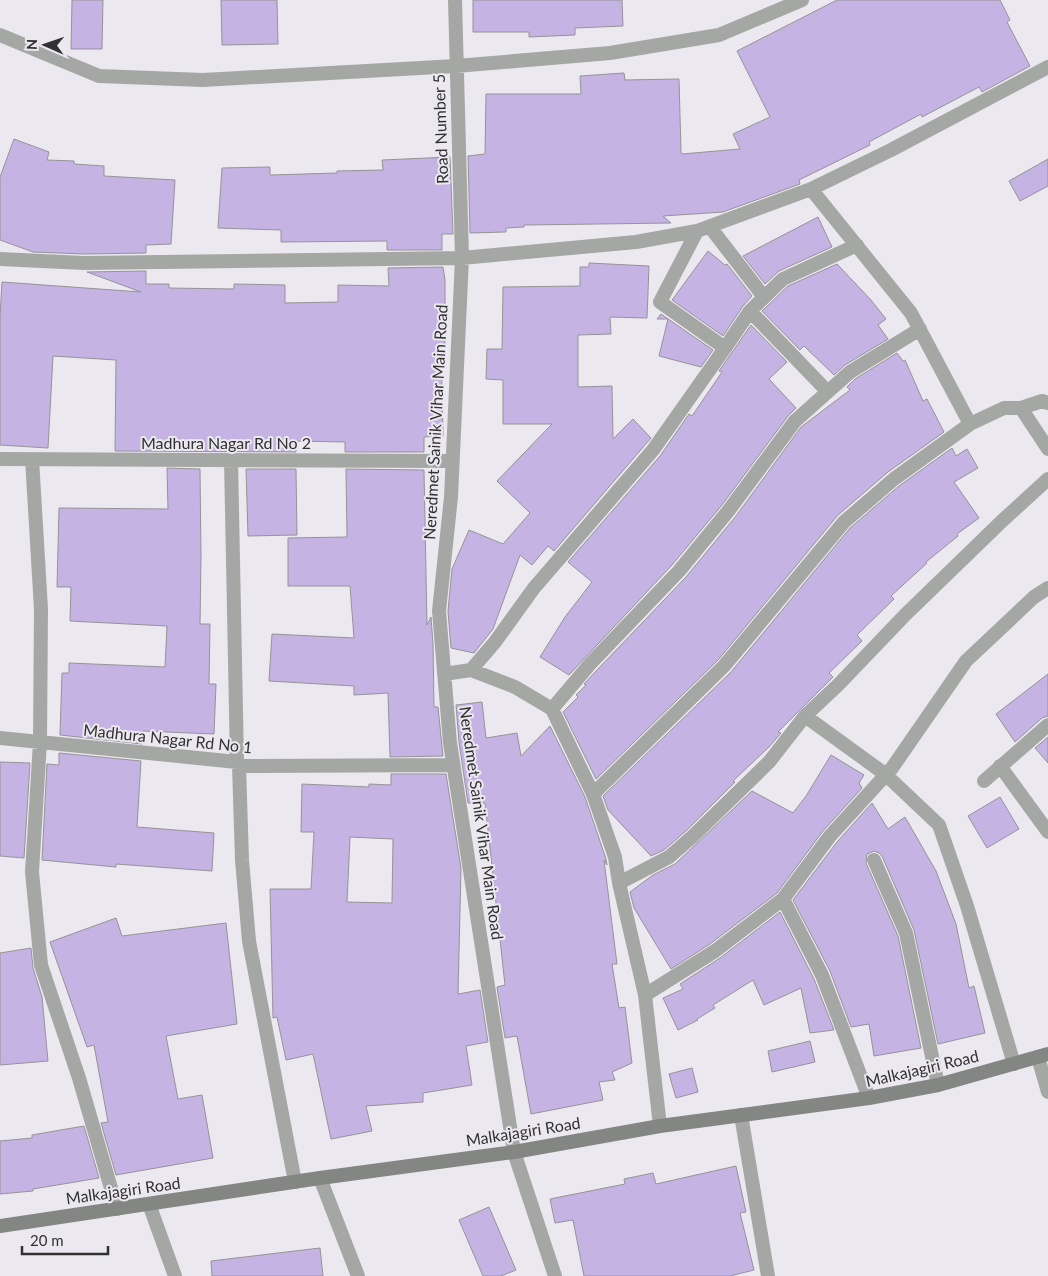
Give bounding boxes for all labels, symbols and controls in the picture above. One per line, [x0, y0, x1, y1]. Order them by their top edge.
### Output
north arrow [20, 20, 70, 70]
text: N [23, 39, 40, 50]
street label: Road Number 5 [429, 74, 451, 184]
street label: Neredmet Sainik Vihar Main Road [419, 304, 451, 540]
street label: Madhura Nagar Rd No 2 [141, 433, 311, 452]
street label: Neredmet Sainik Vihar Main Road [456, 705, 508, 941]
street label: Madhura Nagar Rd No 1 [82, 720, 254, 756]
street label: Malkajagiri Road [864, 1046, 980, 1090]
street label: Malkajagiri Road [464, 1113, 582, 1149]
street label: Malkajagiri Road [64, 1173, 182, 1207]
scale bar [22, 1224, 109, 1256]
text: 20 m [30, 1231, 64, 1249]

